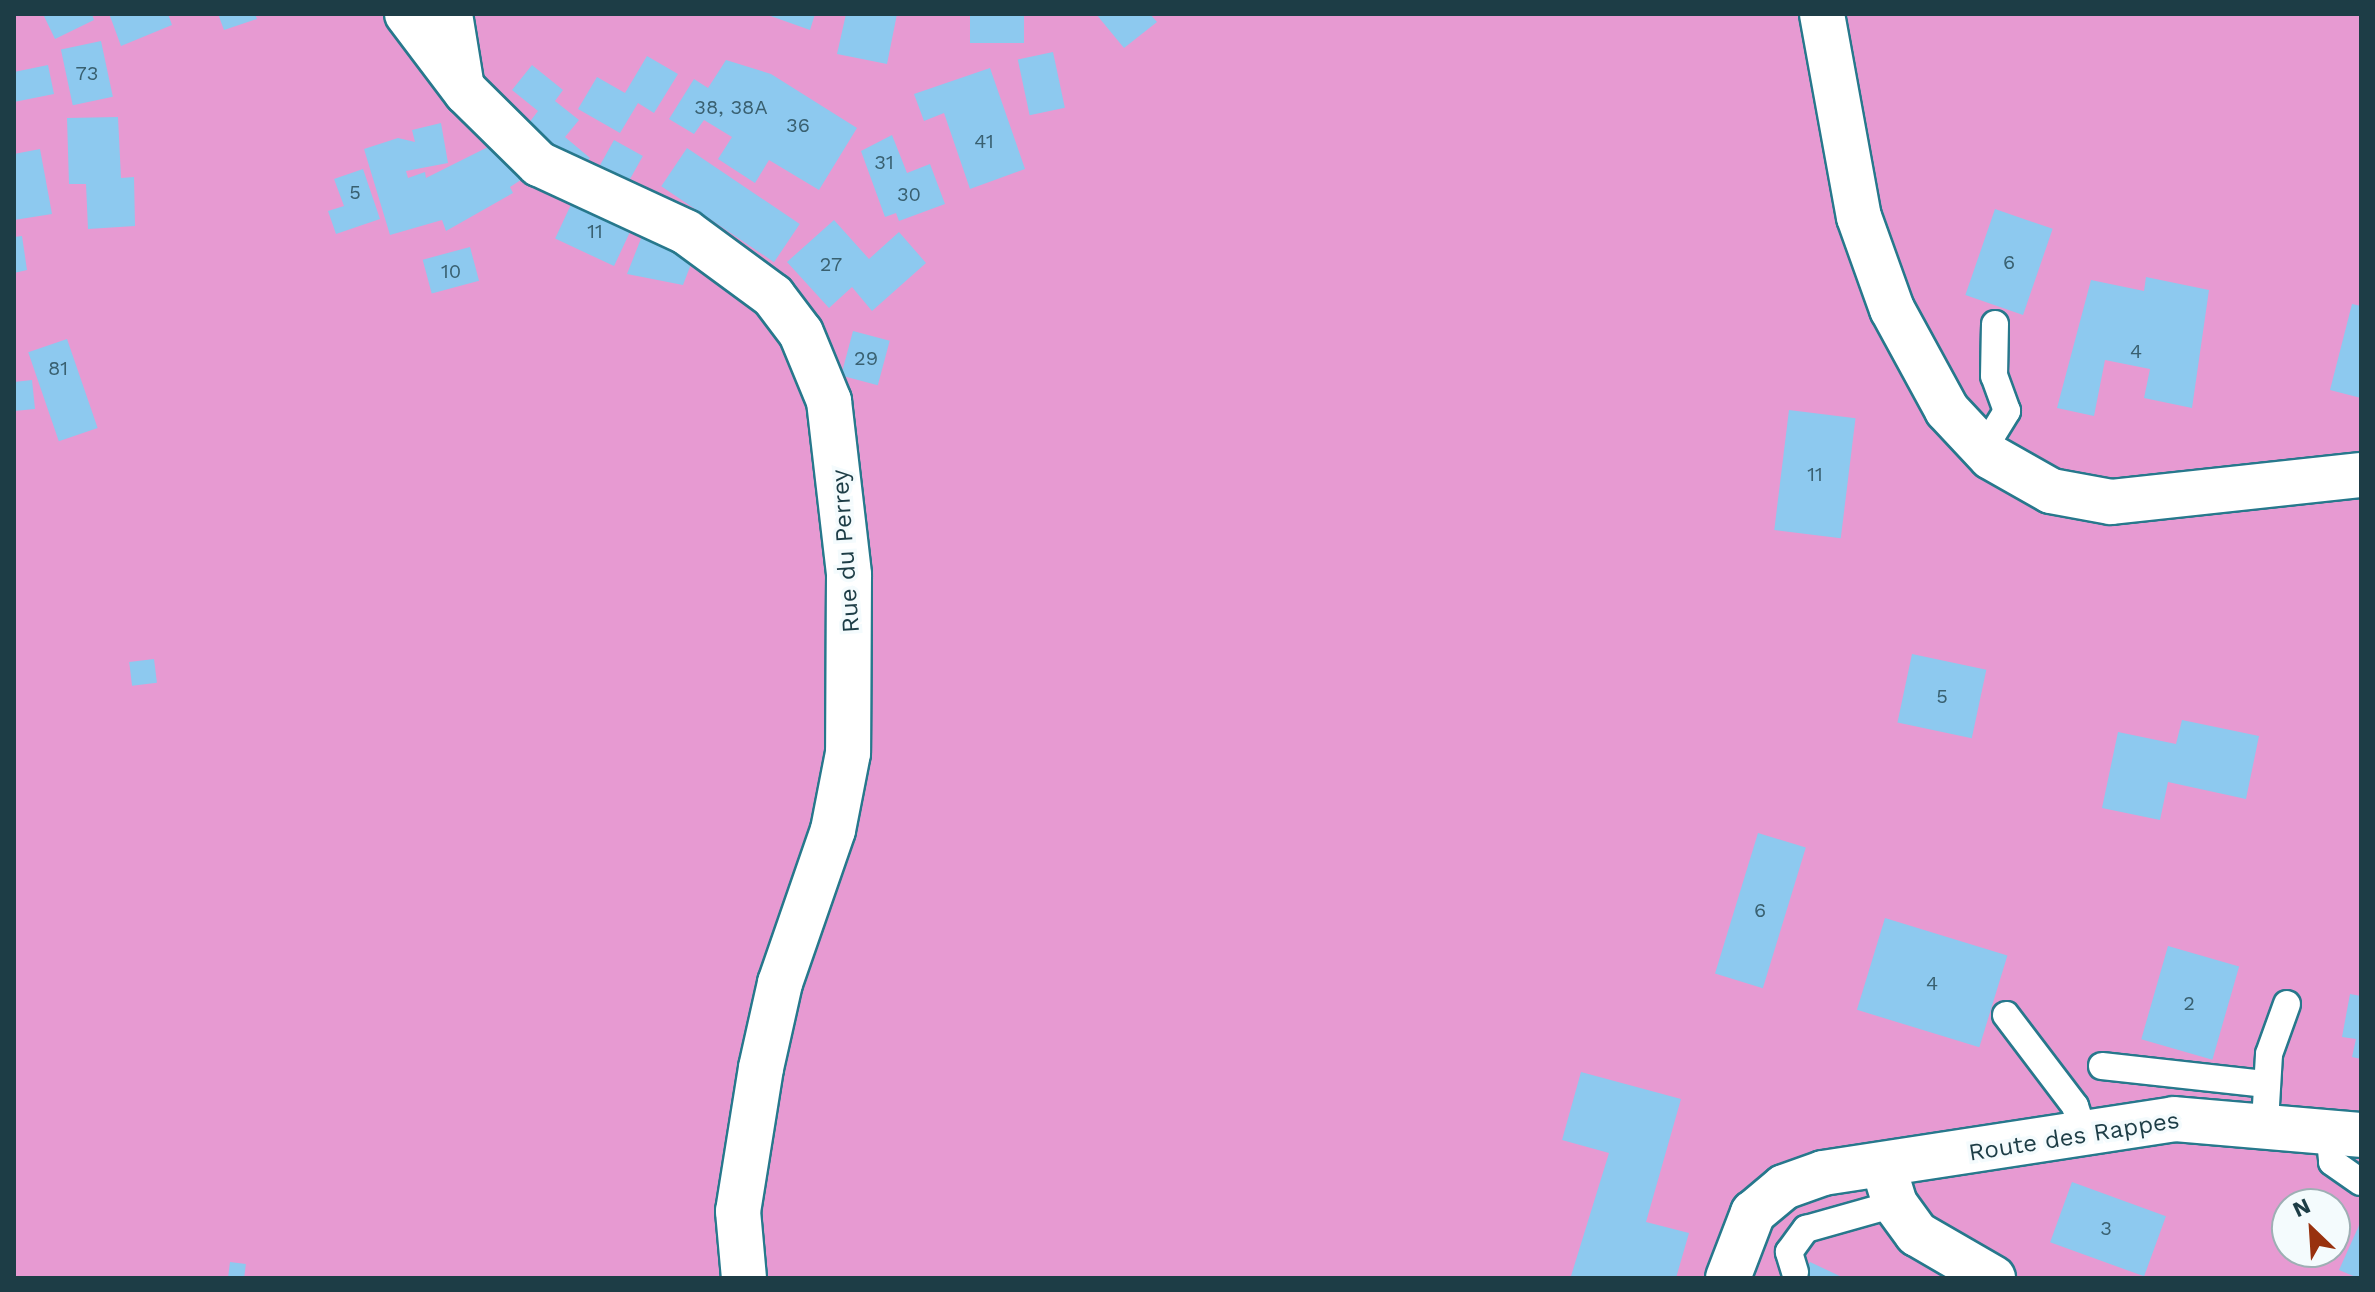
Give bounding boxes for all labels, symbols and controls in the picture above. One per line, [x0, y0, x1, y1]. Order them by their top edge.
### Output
house number: 73 [76, 61, 98, 85]
house number: 38, 38A [694, 95, 768, 119]
house number: 36 [786, 113, 810, 137]
house number: 41 [974, 129, 994, 153]
house number: 31 [874, 150, 894, 174]
house number: 5 [349, 180, 361, 204]
house number: 30 [897, 182, 921, 206]
house number: 11 [587, 219, 603, 243]
house number: 6 [2003, 250, 2015, 274]
house number: 27 [820, 252, 842, 276]
house number: 10 [441, 259, 461, 283]
house number: 4 [2130, 339, 2142, 363]
house number: 29 [854, 346, 878, 370]
house number: 81 [48, 356, 68, 380]
house number: 11 [1807, 462, 1823, 486]
street label: Rue du Perrey [826, 468, 866, 634]
house number: 5 [1936, 684, 1948, 708]
house number: 6 [1754, 898, 1766, 922]
house number: 4 [1926, 971, 1938, 995]
house number: 2 [2183, 991, 2195, 1015]
street label: Route des Rappes [1967, 1106, 2181, 1168]
north arrow [2271, 1188, 2351, 1268]
text: N [2289, 1193, 2314, 1222]
house number: 3 [2100, 1216, 2112, 1240]

